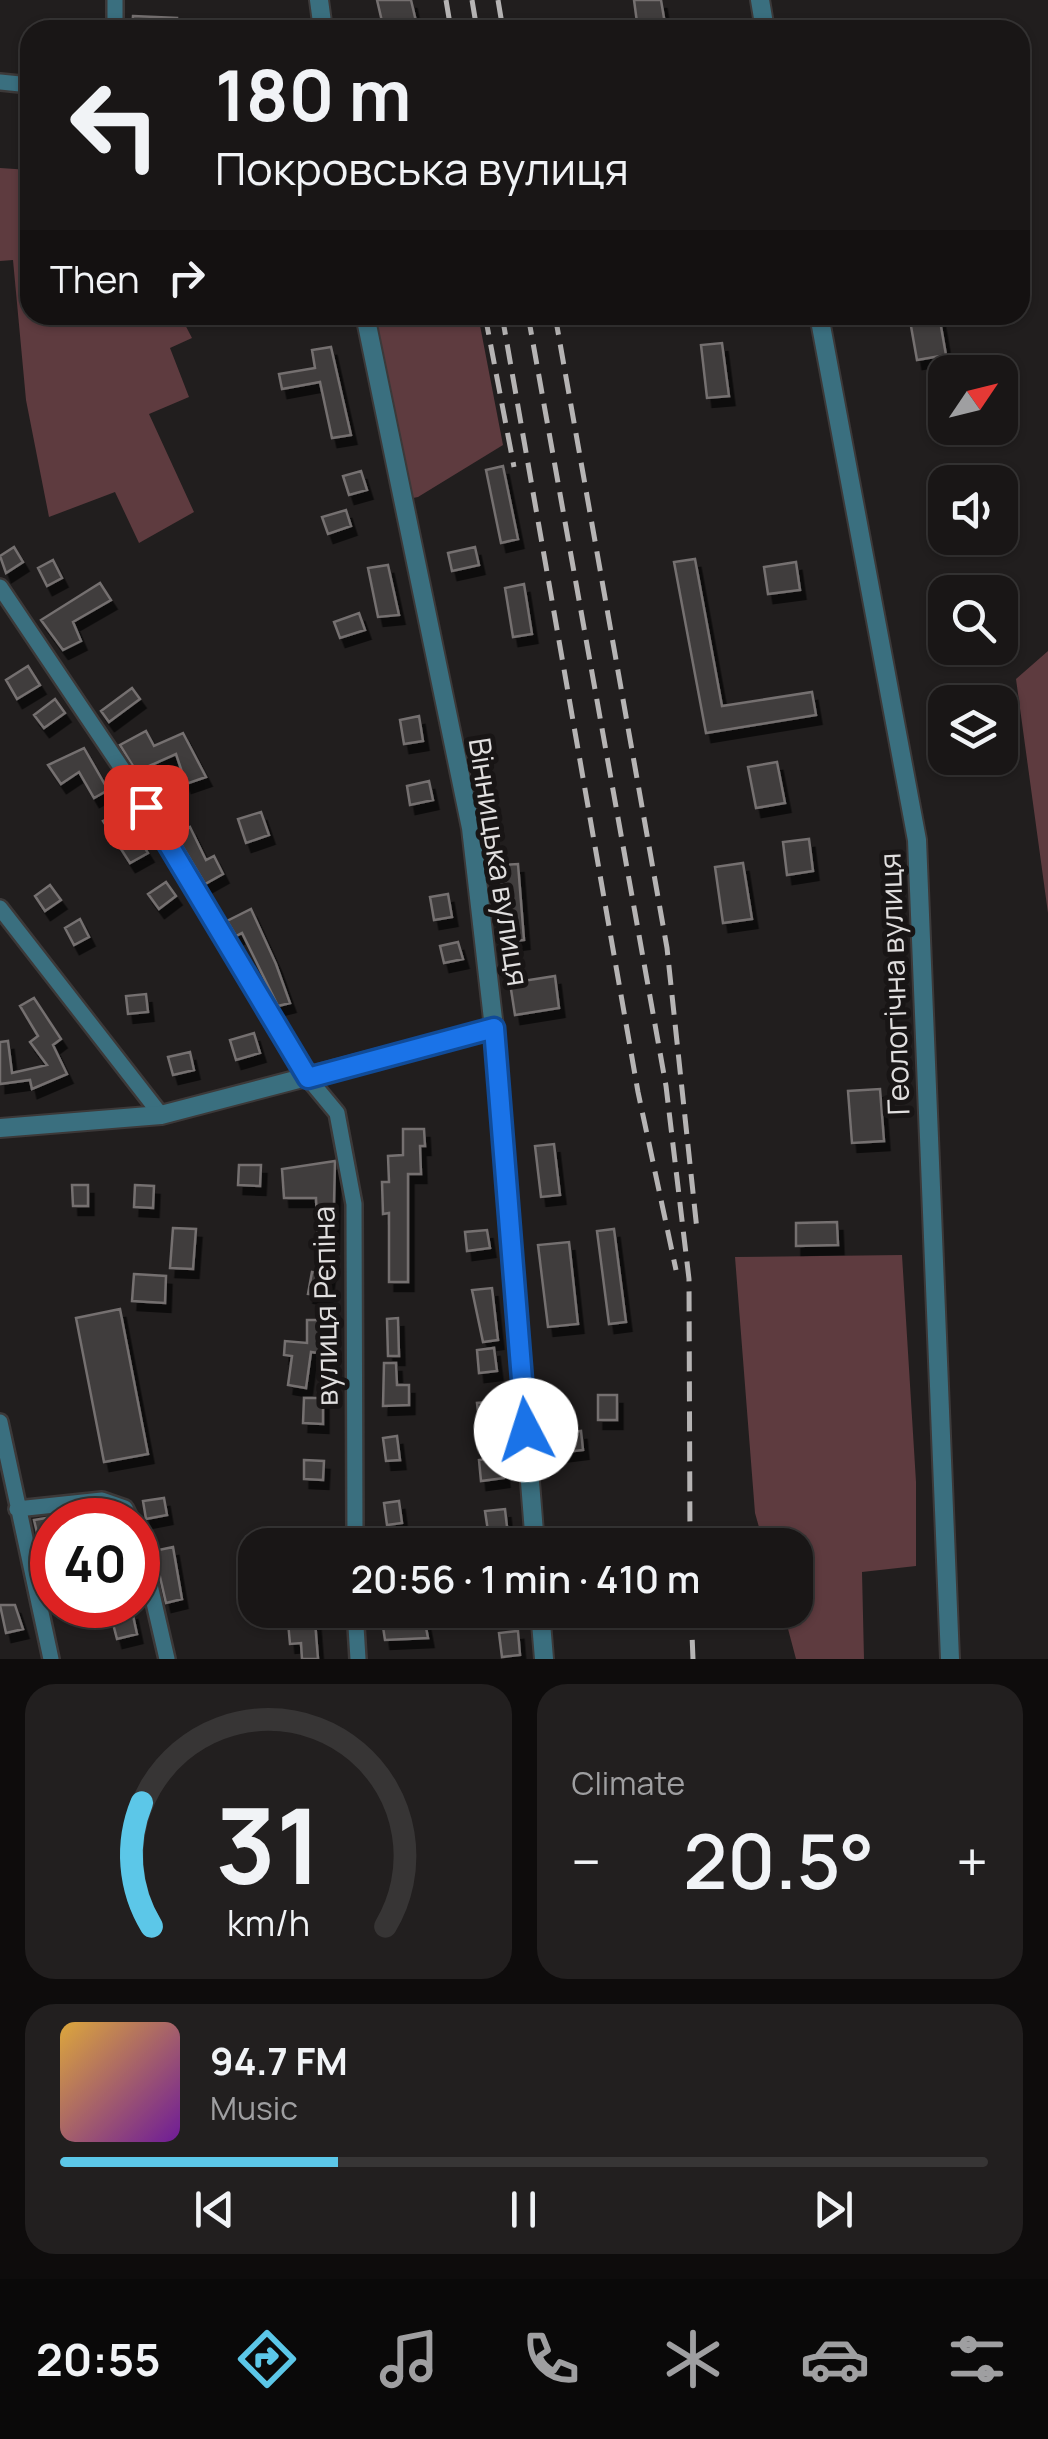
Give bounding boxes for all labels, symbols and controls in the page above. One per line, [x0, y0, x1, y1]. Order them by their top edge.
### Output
text: 180 m [215, 46, 412, 142]
icon: left [50, 60, 180, 190]
text: Покровська вулиця [215, 137, 629, 199]
icon: right [159, 250, 214, 305]
text: Then [50, 252, 139, 304]
north arrow [928, 355, 1018, 445]
map controls [928, 355, 1018, 775]
button: sound [928, 465, 1018, 555]
button: search [928, 575, 1018, 665]
button: layers [928, 685, 1018, 775]
street label: Вінницька вулиця [460, 735, 539, 989]
pin [104, 765, 189, 850]
icon: arrive [119, 780, 174, 835]
street label: Геологічна вулиця [868, 852, 919, 1116]
street label: вулиця Рєпіна [302, 1206, 347, 1406]
position arrow [474, 1378, 578, 1482]
speed limit sign: 40 [30, 1498, 160, 1628]
text: 20:56 · 1 min · 410 m [351, 1552, 700, 1604]
text: Climate [572, 1761, 685, 1805]
text: 31 [215, 1773, 321, 1915]
text: 20.5° [683, 1809, 874, 1912]
text: − [572, 1823, 601, 1899]
text: + [956, 1823, 988, 1899]
text: km/h [227, 1898, 310, 1947]
text: 94.7 FM [210, 2034, 348, 2086]
text: Music [210, 2086, 298, 2130]
icon: previous [187, 2182, 242, 2237]
icon: pause [496, 2182, 551, 2237]
icon: next [806, 2182, 861, 2237]
icon: directions [232, 2324, 302, 2394]
icon: music [374, 2324, 444, 2394]
icon: phone [516, 2324, 586, 2394]
icon: climate [658, 2324, 728, 2394]
icon: car [800, 2324, 870, 2394]
icon: filters [942, 2324, 1012, 2394]
text: 20:55 [36, 2328, 161, 2390]

